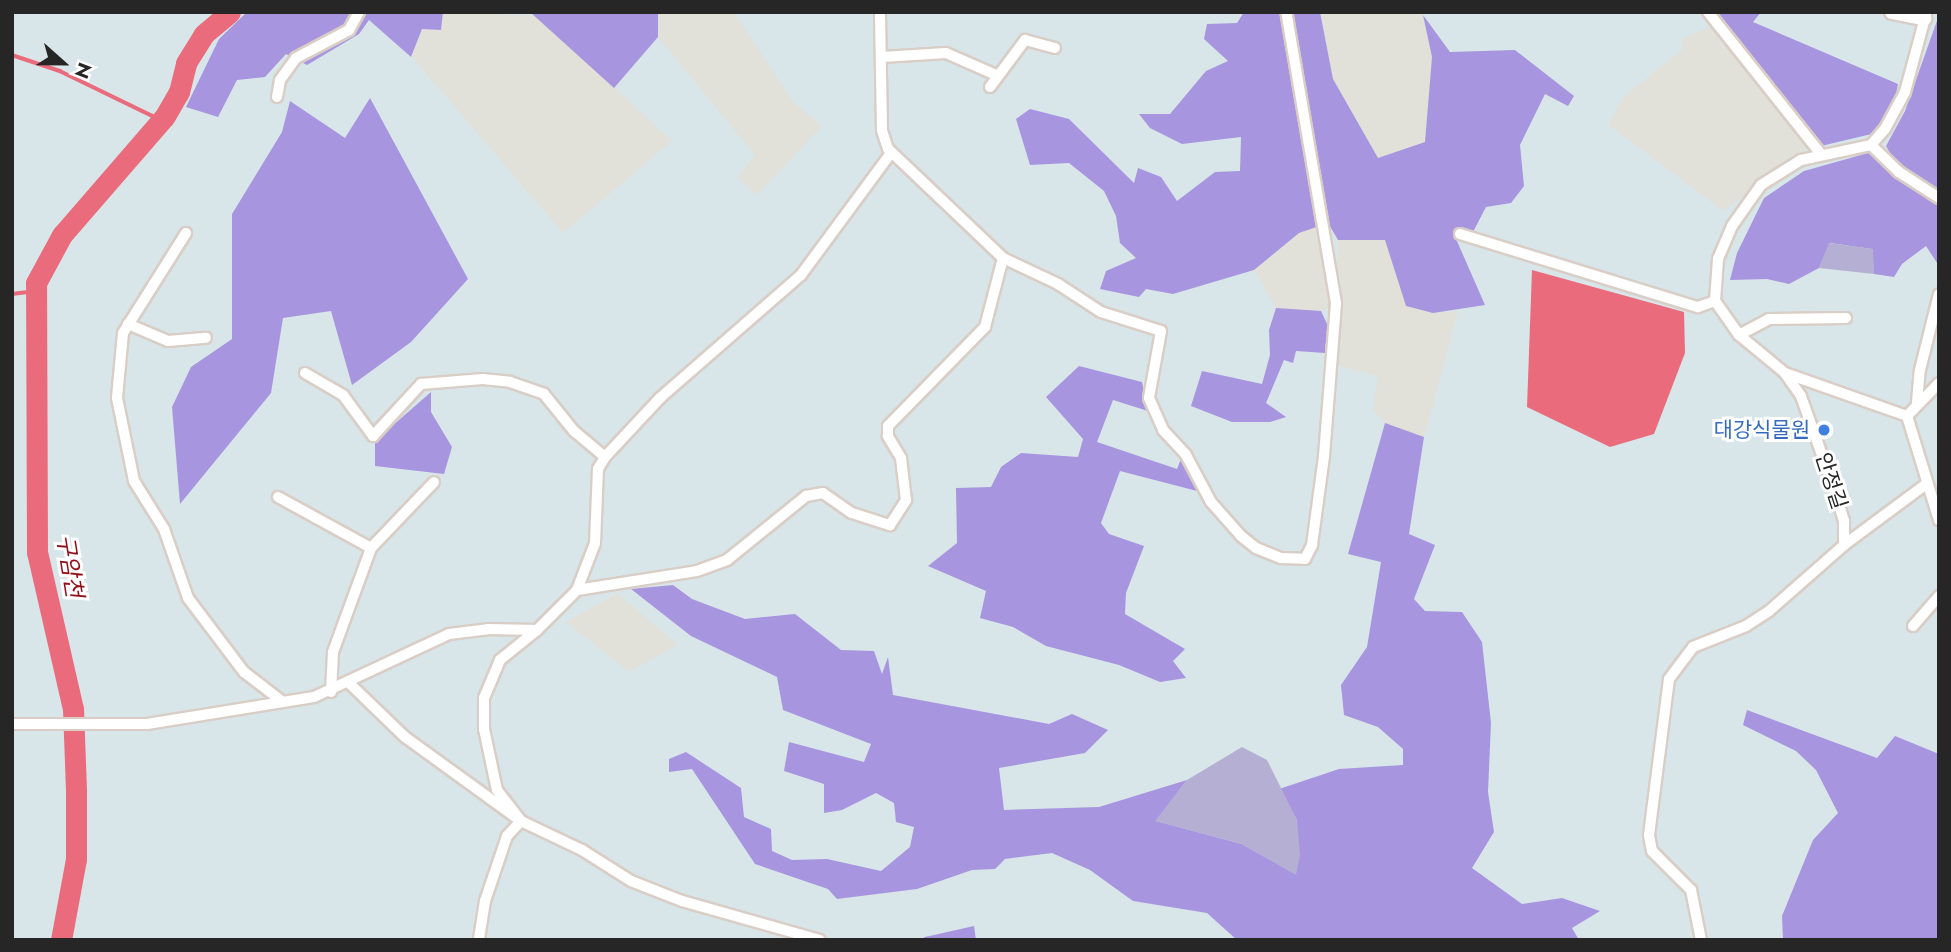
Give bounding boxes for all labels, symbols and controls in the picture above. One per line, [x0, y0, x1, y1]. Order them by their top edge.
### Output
north arrow [28, 28, 98, 98]
text: N [68, 59, 98, 83]
place label: 대강식물원 [1713, 417, 1810, 443]
marker: 대강식물원 [1816, 422, 1832, 438]
street label: 안정길 [1810, 450, 1852, 512]
water label: 구암천 [51, 532, 89, 600]

